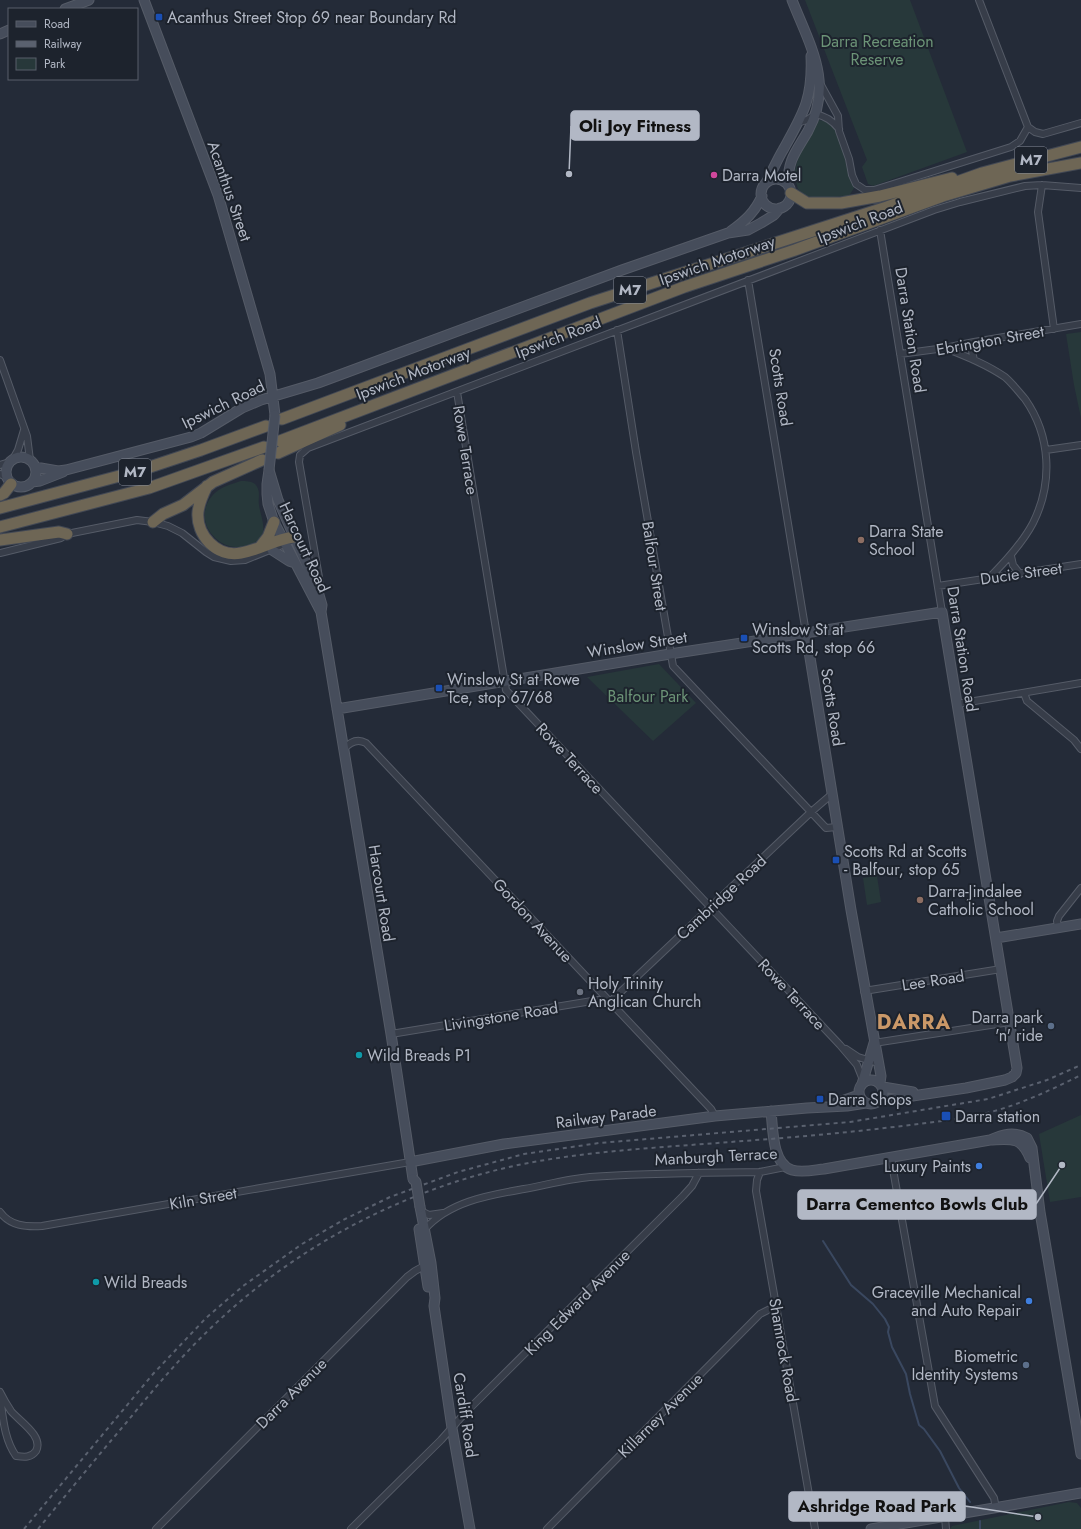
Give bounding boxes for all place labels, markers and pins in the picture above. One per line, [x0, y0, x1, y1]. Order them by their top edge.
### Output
place label: Acanthus Street Stop 69 near Boundary Rd [167, 6, 456, 29]
marker: Acanthus Street Stop 69 near Boundary Rd [154, 12, 164, 22]
callout: Oli Joy Fitness [571, 111, 699, 140]
place label: Darra Motel [722, 164, 802, 187]
marker: Darra Motel [709, 170, 719, 180]
place label: Darra State School [869, 520, 943, 561]
marker: Darra State School [856, 535, 866, 545]
place label: Winslow St at Scotts Rd, stop 66 [752, 618, 875, 659]
marker: Winslow St at Scotts Rd, stop 66 [739, 633, 749, 643]
place label: Winslow St at Rowe Tce, stop 67/68 [447, 668, 580, 709]
marker: Winslow St at Rowe Tce, stop 67/68 [434, 683, 444, 693]
place label: Scotts Rd at Scotts - Balfour, stop 65 [844, 840, 967, 881]
marker: Scotts Rd at Scotts - Balfour, stop 65 [831, 855, 841, 865]
place label: Darra-Jindalee Catholic School [928, 880, 1034, 921]
marker: Darra-Jindalee Catholic School [915, 895, 925, 905]
place label: Holy Trinity Anglican Church [588, 972, 702, 1013]
marker: Holy Trinity Anglican Church [575, 987, 585, 997]
place label: Darra park 'n' ride [972, 1006, 1044, 1047]
marker: Darra park 'n' ride [1046, 1021, 1056, 1031]
place label: Wild Breads P1 [367, 1044, 471, 1067]
marker: Wild Breads P1 [354, 1050, 364, 1060]
place label: Darra Shops [828, 1088, 912, 1111]
marker: Darra Shops [815, 1094, 825, 1104]
place label: Darra station [955, 1105, 1040, 1128]
marker: Darra station [940, 1110, 952, 1122]
place label: Luxury Paints [884, 1155, 971, 1178]
marker: Luxury Paints [974, 1161, 984, 1171]
callout: Darra Cementco Bowls Club [798, 1190, 1036, 1219]
place label: Wild Breads [104, 1271, 187, 1294]
marker: Wild Breads [91, 1277, 101, 1287]
place label: Graceville Mechanical and Auto Repair [872, 1281, 1022, 1322]
marker: Graceville Mechanical and Auto Repair [1024, 1296, 1034, 1306]
place label: Biometric Identity Systems [911, 1345, 1018, 1386]
marker: Biometric Identity Systems [1021, 1360, 1031, 1370]
callout: Ashridge Road Park [789, 1492, 965, 1521]

